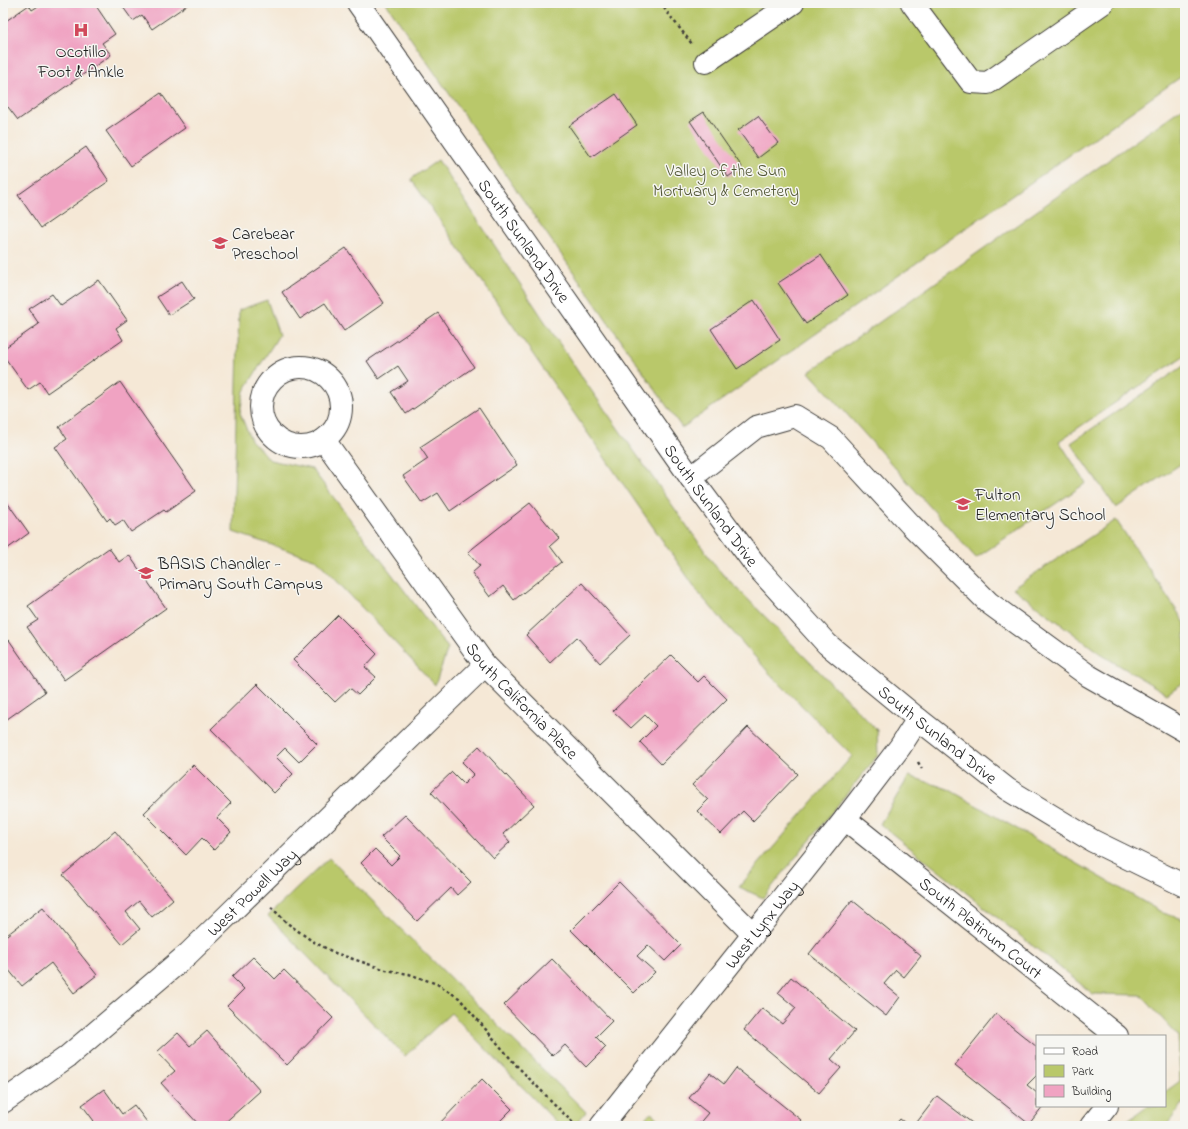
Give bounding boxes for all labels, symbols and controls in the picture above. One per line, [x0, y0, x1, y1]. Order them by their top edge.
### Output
hospital icon: Ocotillo Foot & Ankle [72, 21, 90, 39]
place label: Ocotillo Foot & Ankle [37, 40, 124, 85]
park label: Valley of the Sun Mortuary & Cemetery [653, 159, 799, 205]
street label: South Sunland Drive [471, 174, 576, 309]
place label: Carebear Preschool [232, 222, 298, 267]
school or university icon: Carebear Preschool [211, 234, 229, 252]
street label: South Sunland Drive [657, 440, 764, 573]
place label: Fulton Elementary School [974, 483, 1106, 529]
school or university icon: Fulton Elementary School [954, 495, 972, 513]
place label: BASIS Chandler - Primary South Campus [157, 552, 323, 598]
school or university icon: BASIS Chandler - Primary South Campus [137, 564, 155, 582]
street label: South California Place [459, 638, 584, 766]
street label: South Sunland Drive [872, 680, 1002, 791]
street label: West Powell Way [202, 843, 304, 943]
street label: South Platinum Court [913, 872, 1047, 986]
street label: West Lynx Way [720, 875, 807, 975]
legend [1036, 1035, 1166, 1107]
text: Road [1072, 1043, 1098, 1061]
text: Park [1072, 1063, 1094, 1081]
text: Building [1071, 1083, 1111, 1102]

